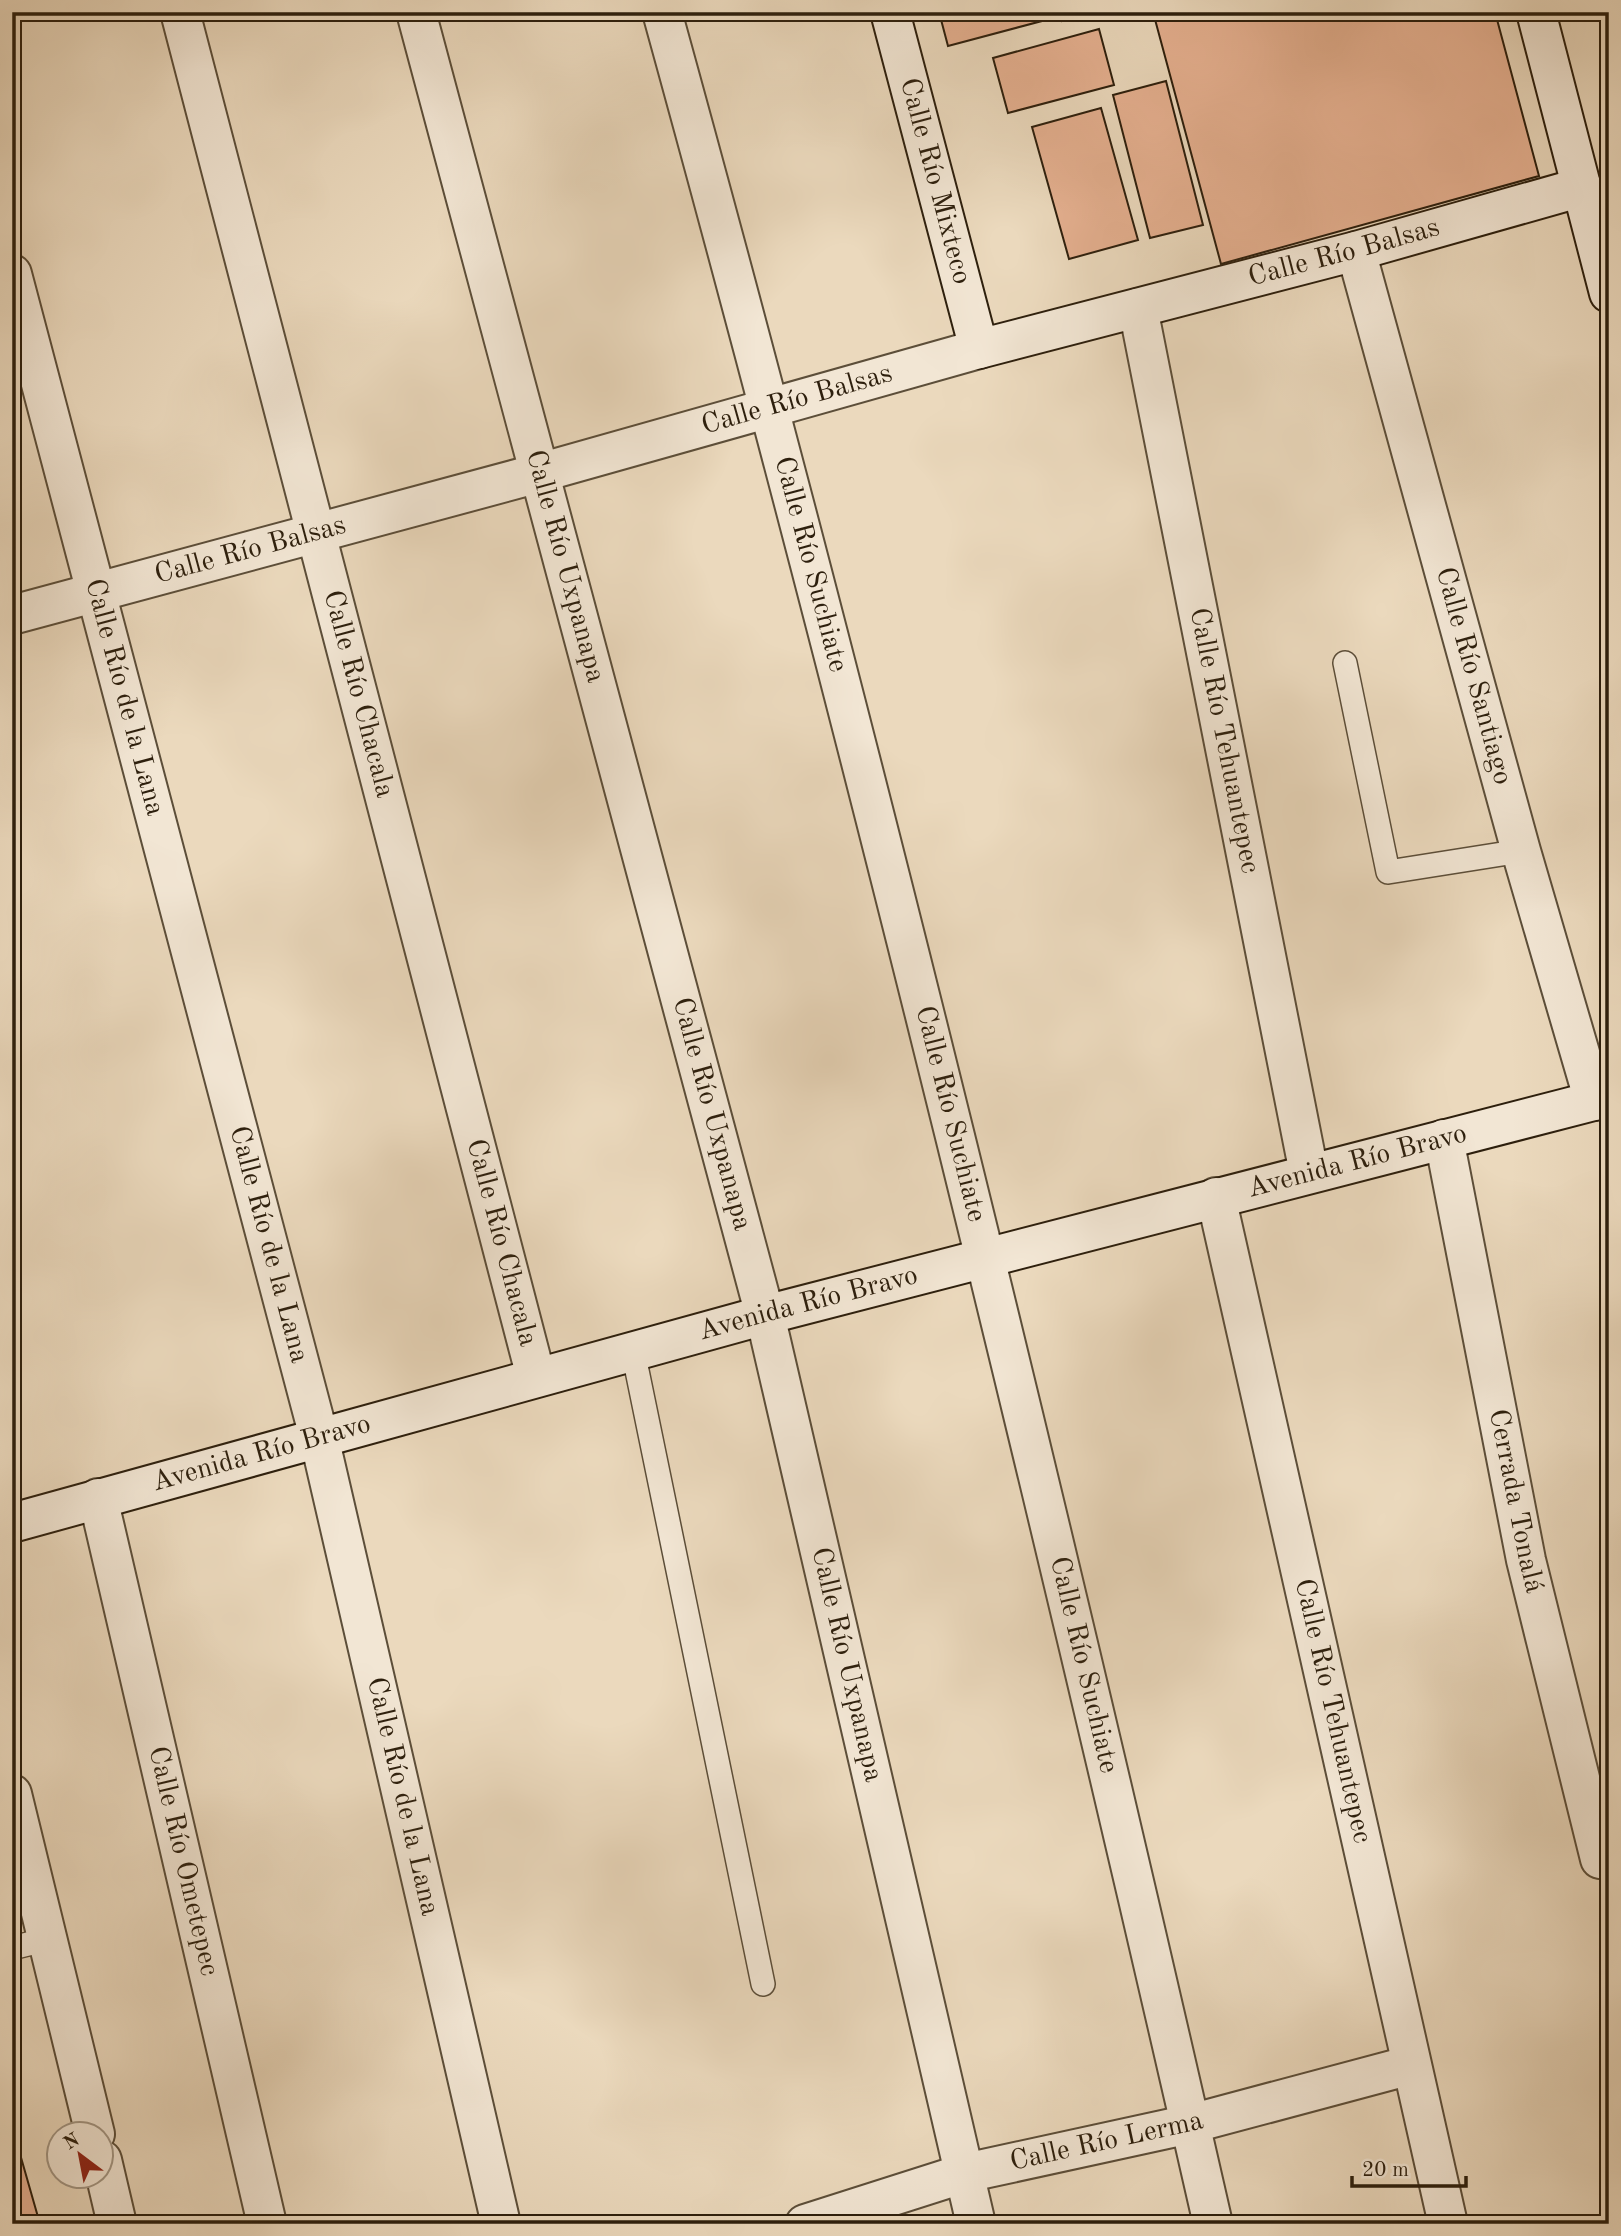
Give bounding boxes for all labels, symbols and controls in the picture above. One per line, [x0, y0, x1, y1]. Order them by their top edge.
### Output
street label: Calle Río Mixteco [894, 75, 975, 287]
street label: Calle Río Balsas [1246, 214, 1443, 292]
street label: Calle Río Balsas [699, 360, 896, 440]
street label: Calle Río Uxpanapa [520, 447, 609, 686]
street label: Calle Río Suchiate [768, 454, 852, 675]
street label: Calle Río Balsas [152, 512, 349, 590]
street label: Calle Río Santiago [1430, 564, 1516, 788]
street label: Calle Río de la Lana [79, 576, 169, 819]
street label: Calle Río Chacala [317, 588, 398, 801]
street label: Calle Río Tehuantepec [1184, 605, 1263, 876]
street label: Calle Río Uxpanapa [667, 995, 756, 1234]
street label: Calle Río Suchiate [909, 1003, 990, 1225]
street label: Avenida Río Bravo [1245, 1120, 1470, 1204]
street label: Calle Río de la Lana [224, 1123, 313, 1366]
street label: Calle Río Chacala [461, 1136, 541, 1350]
street label: Avenida Río Bravo [696, 1262, 921, 1347]
street label: Cerrada Tonalá [1483, 1407, 1548, 1596]
street label: Avenida Río Bravo [149, 1411, 374, 1498]
street label: Calle Río Uxpanapa [805, 1545, 887, 1785]
street label: Calle Río Suchiate [1044, 1554, 1122, 1776]
street label: Calle Río Tehuantepec [1289, 1576, 1376, 1846]
street label: Calle Río de la Lana [361, 1675, 443, 1919]
street label: Calle Río Ometepec [142, 1744, 223, 1979]
street label: Calle Río Lerma [1008, 2107, 1207, 2177]
north arrow [46, 2120, 116, 2190]
text: N [61, 2131, 84, 2155]
scale bar [1352, 2145, 1465, 2189]
text: 20 m [1362, 2160, 1409, 2181]

